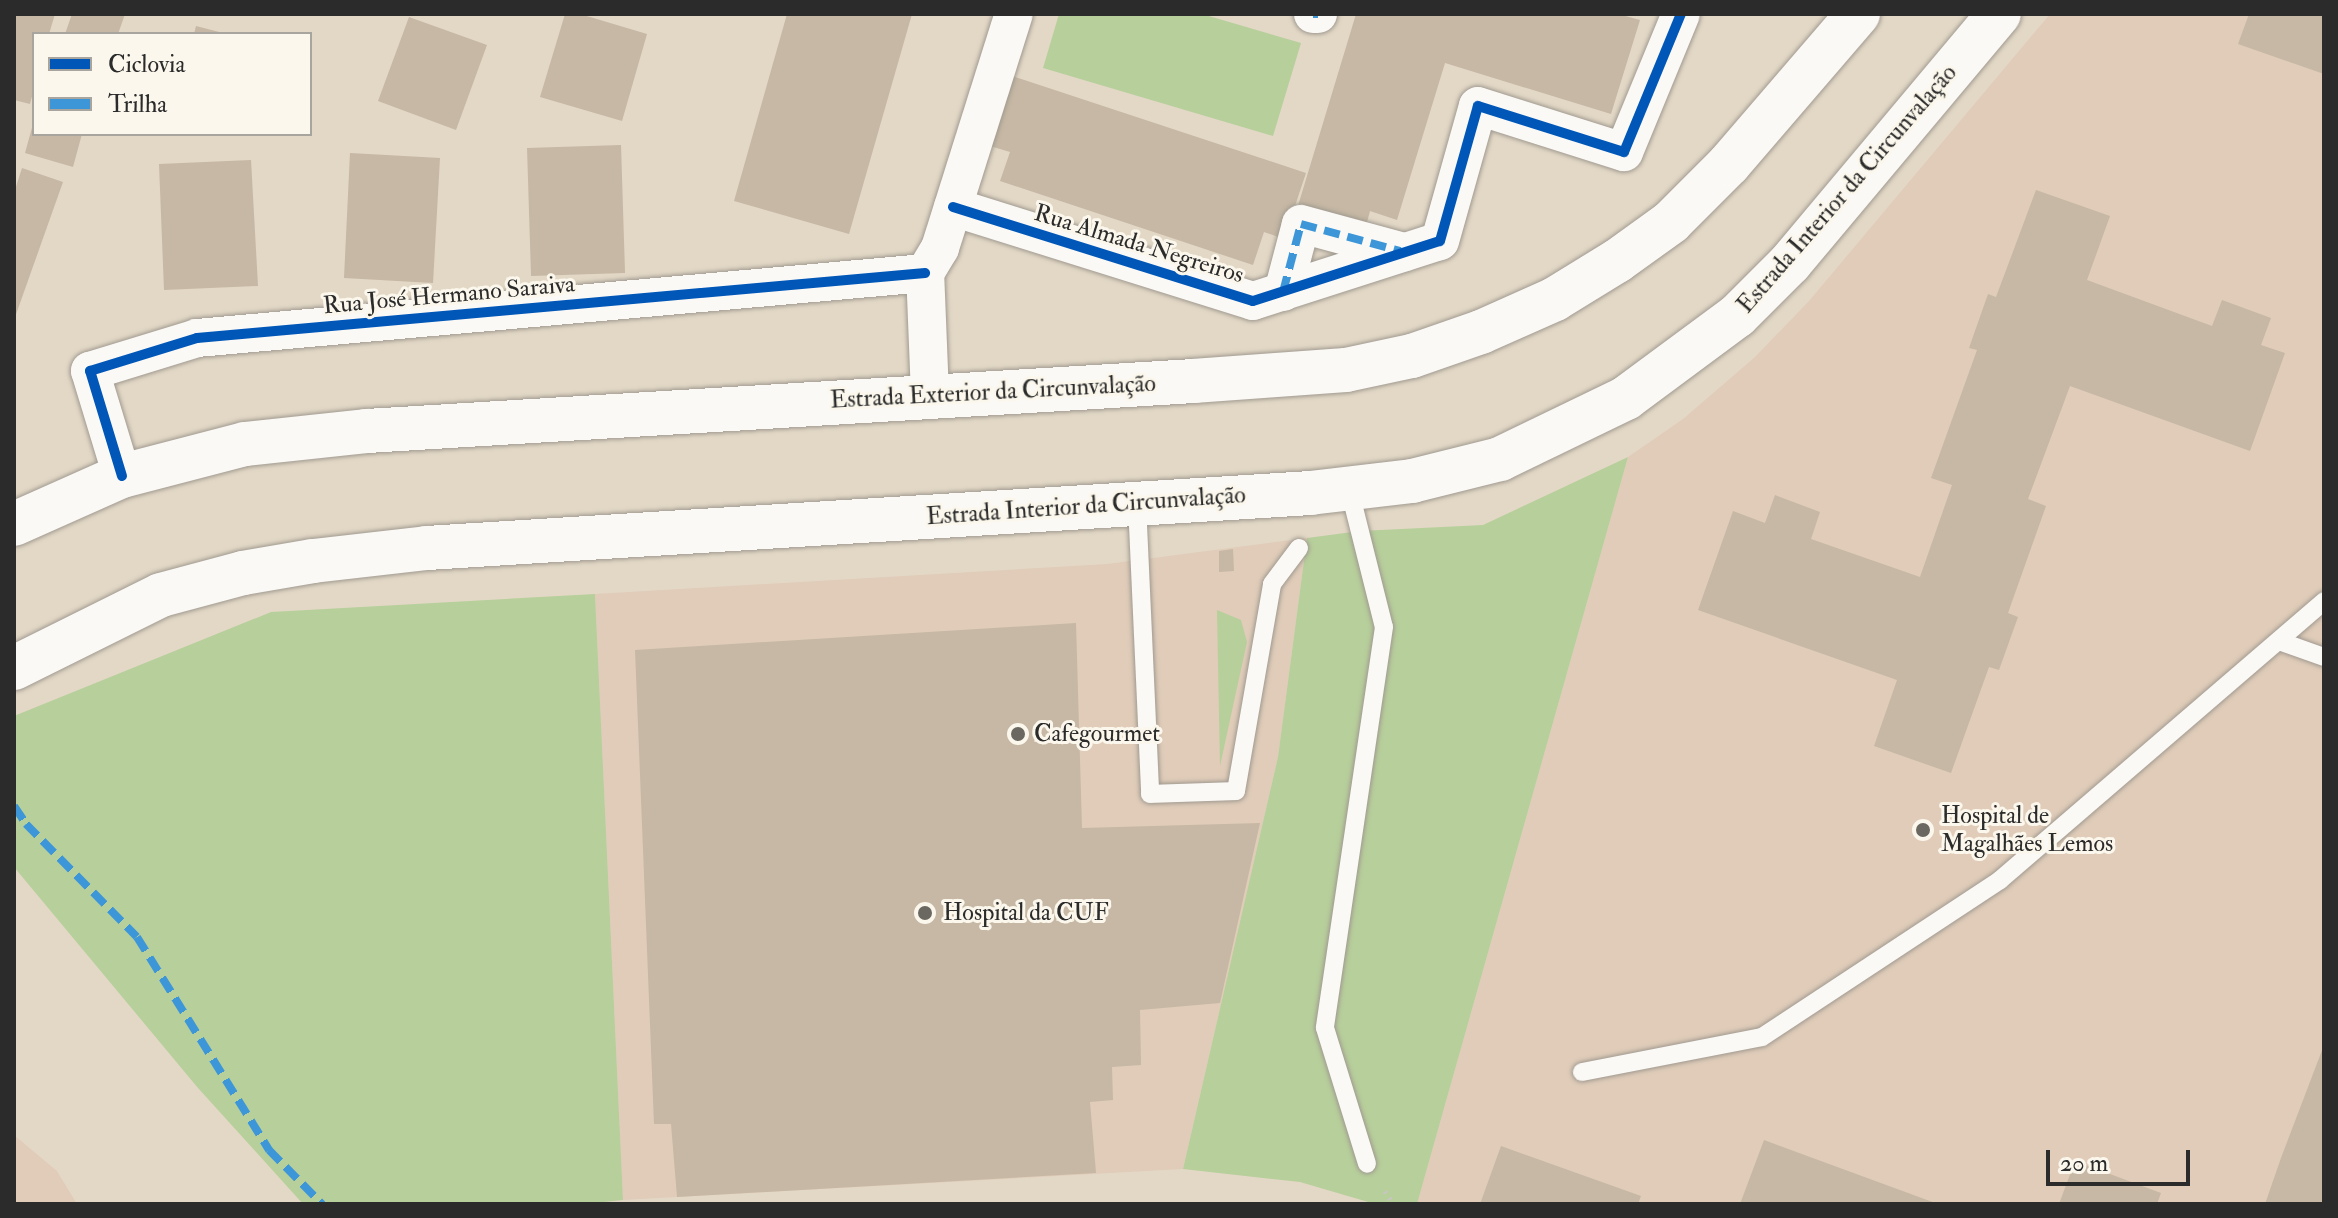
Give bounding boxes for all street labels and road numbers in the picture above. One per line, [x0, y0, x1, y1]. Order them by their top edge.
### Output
street label: Estrada Interior da Circunvalação [1731, 59, 1963, 319]
street label: Rua Almada Negreiros [1031, 198, 1247, 290]
street label: Rua José Hermano Saraiva [322, 270, 576, 320]
street label: Estrada Exterior da Circunvalação [829, 369, 1157, 415]
street label: Estrada Interior da Circunvalação [925, 480, 1247, 532]

